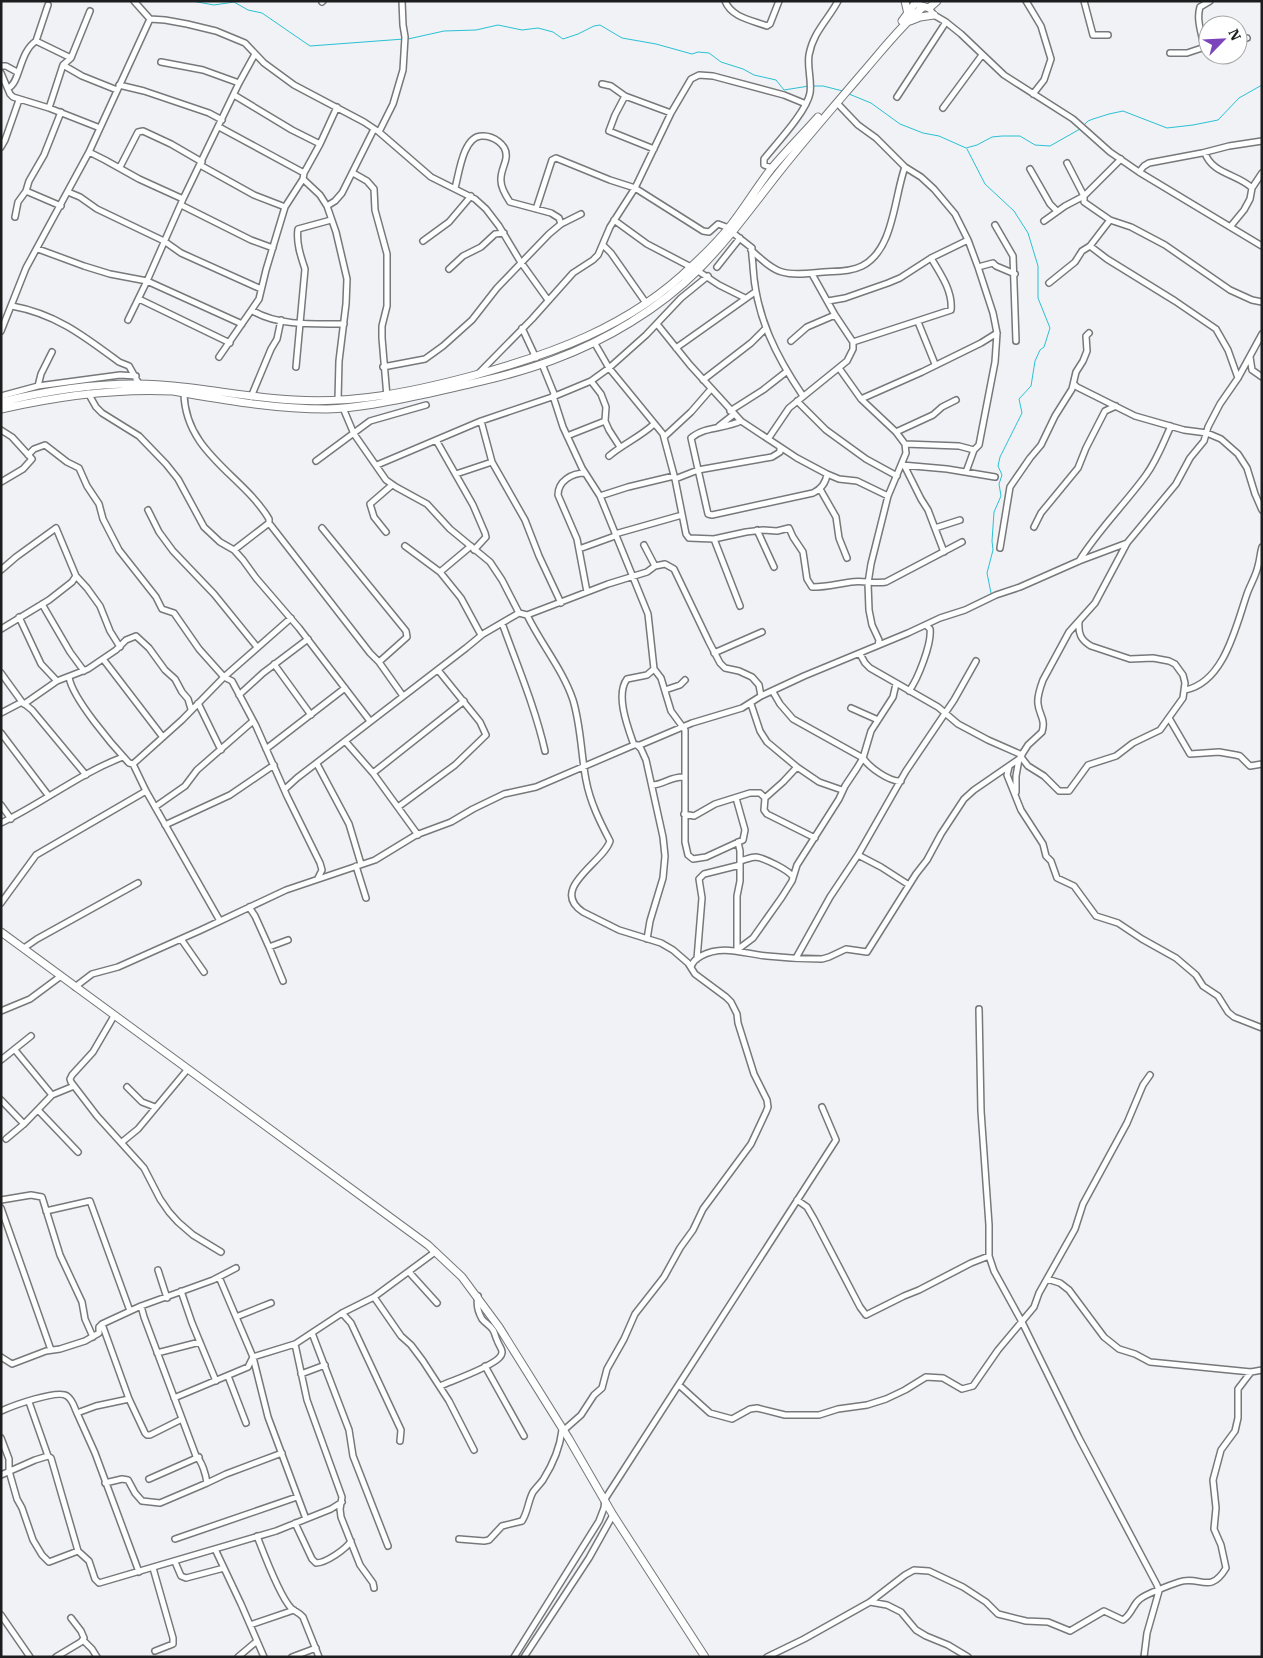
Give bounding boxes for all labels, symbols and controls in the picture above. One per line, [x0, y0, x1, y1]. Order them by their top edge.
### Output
north arrow [1198, 15, 1248, 65]
text: N [1224, 26, 1245, 43]

